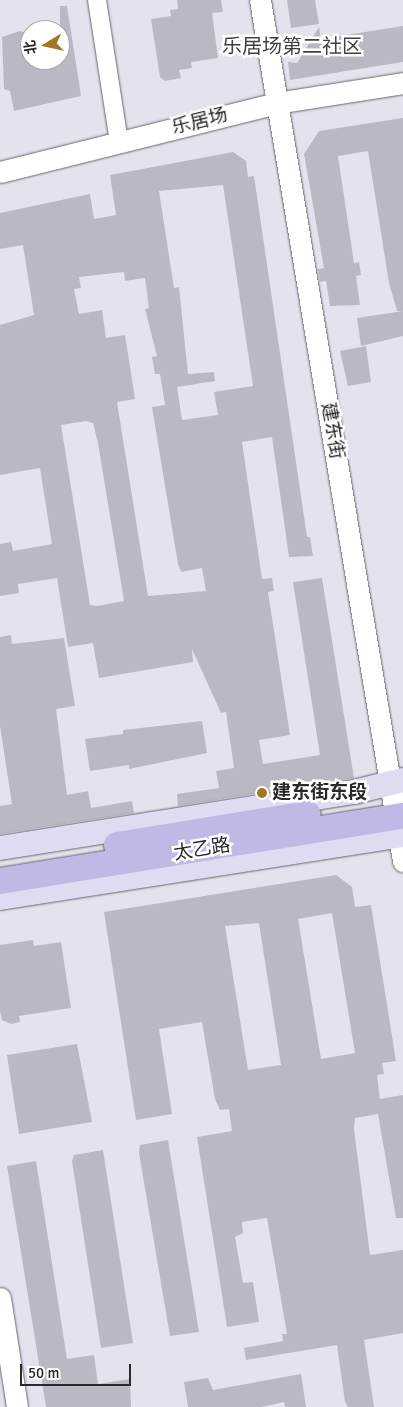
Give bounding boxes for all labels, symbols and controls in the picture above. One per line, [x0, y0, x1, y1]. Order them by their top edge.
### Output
north arrow [20, 20, 70, 70]
district label: 乐居场第二社区 [222, 34, 362, 58]
text: 北 [21, 39, 40, 56]
street label: 乐居场 [170, 104, 230, 140]
street label: 建东街 [316, 401, 348, 461]
place label: 建东街东段 [272, 782, 367, 804]
marker: 建东街东段 [256, 787, 268, 799]
street label: 太乙路 [172, 834, 232, 866]
scale bar [22, 1354, 134, 1386]
text: 50 m [28, 1364, 59, 1382]

